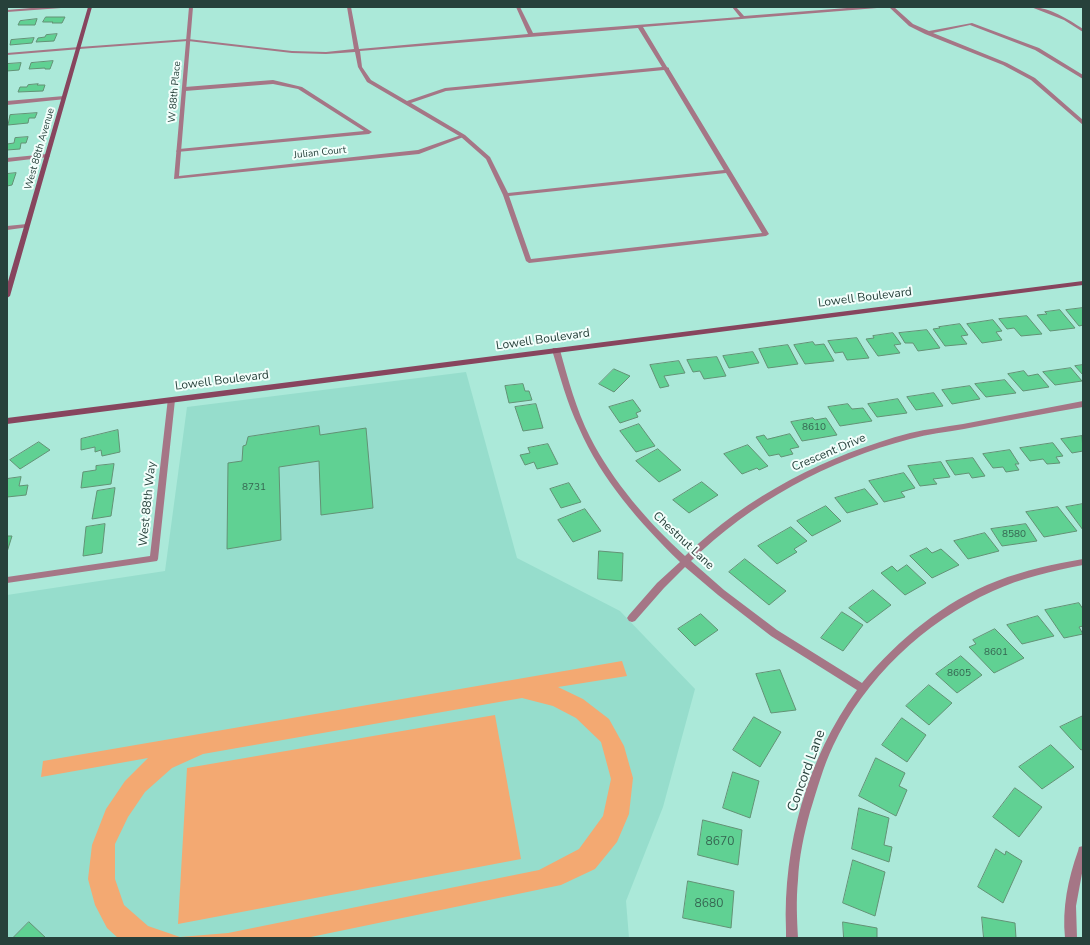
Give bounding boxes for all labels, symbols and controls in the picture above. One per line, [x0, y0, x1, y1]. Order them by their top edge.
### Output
street label: W 88th Place [166, 61, 184, 123]
street label: West 88th Avenue [23, 107, 57, 191]
street label: Julian Court [293, 144, 347, 162]
street label: Lowell Boulevard [817, 285, 913, 311]
street label: Lowell Boulevard [495, 326, 591, 354]
street label: Lowell Boulevard [174, 368, 270, 394]
house number: 8610 [802, 422, 826, 434]
street label: Crescent Drive [790, 431, 868, 475]
street label: West 88th Way [136, 461, 160, 547]
house number: 8731 [242, 482, 266, 494]
street label: Chestnut Lane [650, 509, 716, 573]
house number: 8580 [1002, 529, 1026, 541]
house number: 8601 [984, 647, 1008, 659]
house number: 8605 [947, 668, 971, 680]
street label: Concord Lane [784, 728, 830, 814]
house number: 8670 [706, 835, 734, 849]
house number: 8680 [695, 897, 723, 911]

